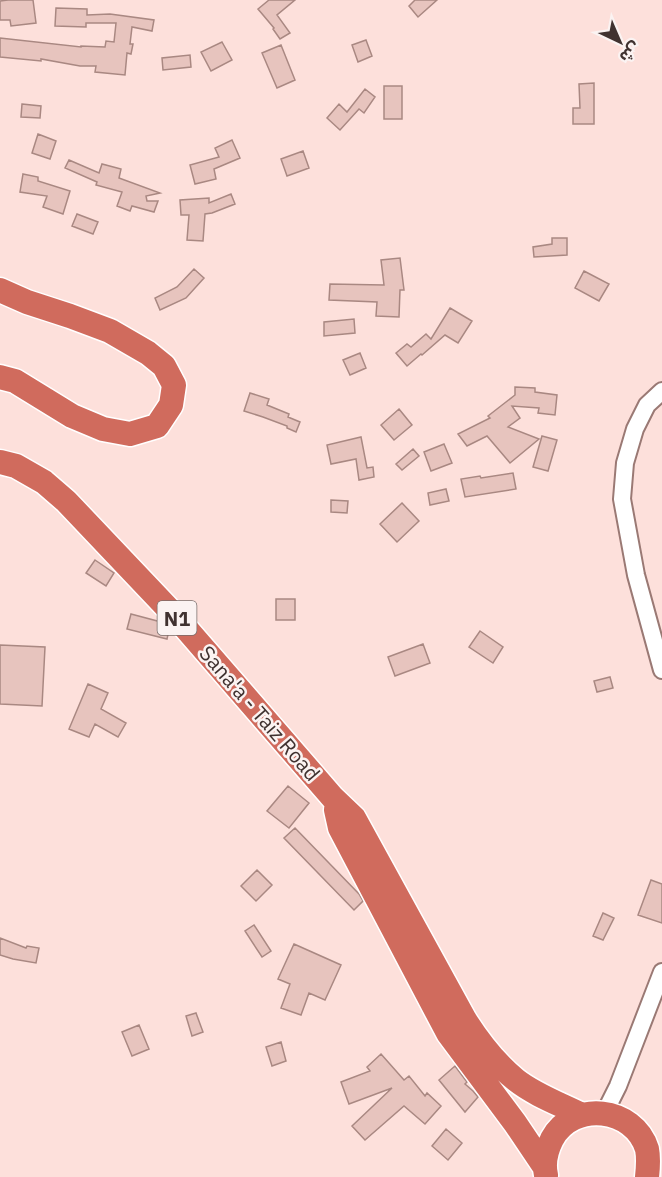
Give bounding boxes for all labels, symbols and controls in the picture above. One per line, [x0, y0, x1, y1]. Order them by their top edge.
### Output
north arrow [590, 12, 650, 72]
text: ش [616, 38, 645, 68]
road number: N1 [158, 601, 196, 635]
street label: Sana'a - Taiz Road [193, 639, 327, 787]

